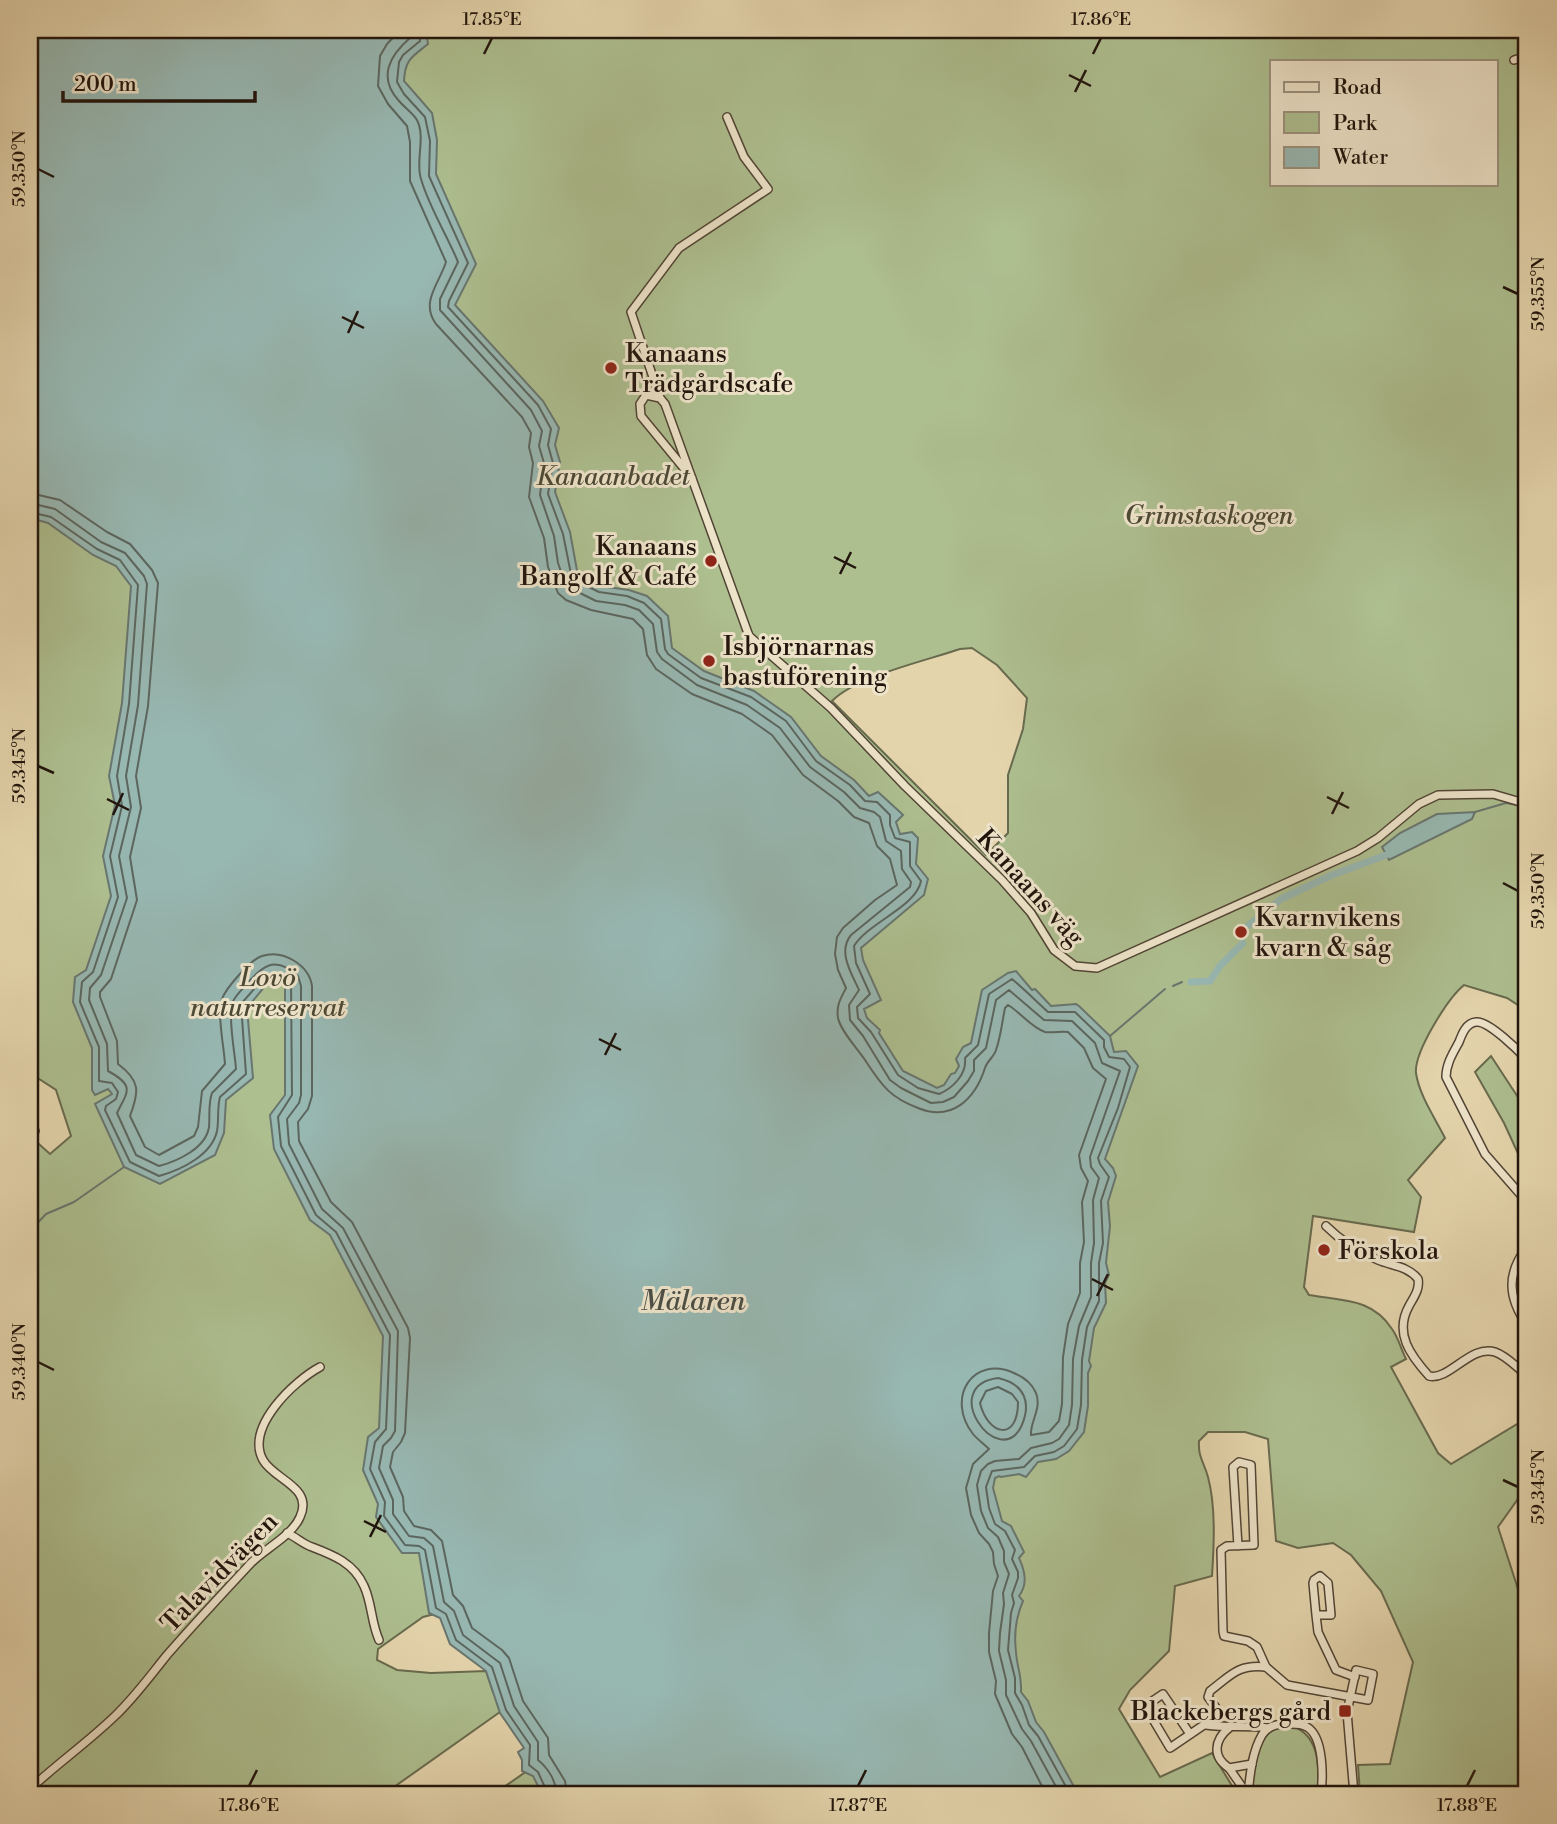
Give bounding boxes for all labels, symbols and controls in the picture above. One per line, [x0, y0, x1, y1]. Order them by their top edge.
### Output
text: 17.85°E [462, 8, 522, 31]
text: 17.86°E [1071, 8, 1131, 31]
scale bar [63, 60, 256, 104]
legend [1270, 60, 1498, 186]
text: 200 m [74, 72, 137, 98]
text: Road [1333, 75, 1382, 101]
text: Park [1333, 111, 1378, 137]
text: 59.350°N [8, 130, 31, 207]
text: Water [1332, 145, 1388, 171]
text: 59.355°N [1527, 256, 1550, 331]
place label: Kanaans Trädgårdscafe [625, 338, 793, 400]
marker: Kanaans Trädgårdscafe [603, 360, 619, 376]
park label: Kanaanbadet [536, 461, 691, 493]
park label: Grimstaskogen [1125, 500, 1294, 532]
place label: Kanaans Bangolf & Café [519, 531, 697, 593]
marker: Kanaans Bangolf & Café [703, 553, 719, 569]
place label: Isbjörnarnas bastuförening [723, 631, 888, 693]
marker: Isbjörnarnas bastuförening [701, 653, 717, 669]
text: 59.345°N [8, 728, 31, 804]
street label: Kanaans väg [969, 822, 1092, 953]
text: 59.350°N [1527, 852, 1550, 929]
place label: Kvarnvikens kvarn & såg [1255, 902, 1401, 964]
marker: Kvarnvikens kvarn & såg [1233, 924, 1249, 940]
park label: Lovö naturreservat [191, 962, 346, 1024]
place label: Förskola [1338, 1235, 1440, 1267]
marker: Förskola [1316, 1242, 1332, 1258]
water label: Mälaren [641, 1284, 746, 1319]
text: 59.340°N [8, 1323, 31, 1401]
text: 59.345°N [1527, 1449, 1550, 1525]
street label: Talavidvägen [154, 1506, 285, 1640]
place label: Blackebergs gård [1130, 1696, 1331, 1728]
marker: Blackebergs gård [1337, 1703, 1353, 1719]
text: 17.86°E [219, 1794, 279, 1817]
text: 17.87°E [829, 1794, 887, 1817]
text: 17.88°E [1437, 1794, 1497, 1817]

